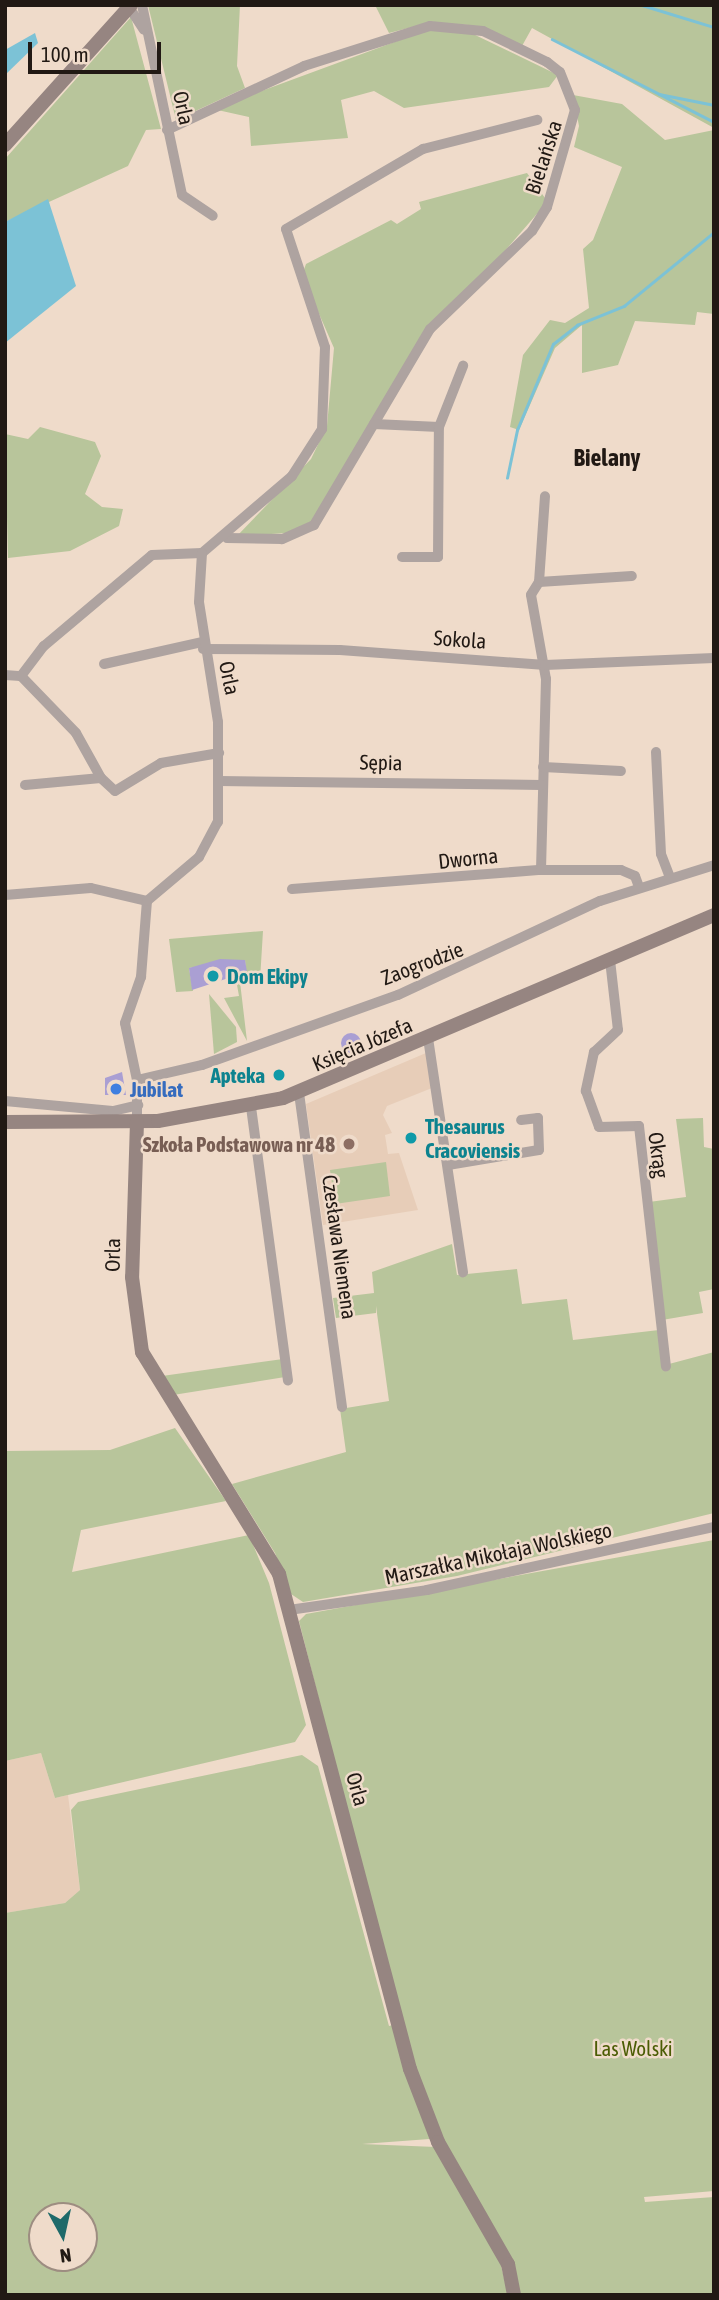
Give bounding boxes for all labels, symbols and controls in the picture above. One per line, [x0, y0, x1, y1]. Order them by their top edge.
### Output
scale bar [32, 28, 164, 72]
text: 100 m [41, 42, 89, 66]
street label: Orla [168, 89, 200, 127]
street label: Bielańska [519, 117, 567, 197]
district label: Bielany [574, 444, 640, 472]
street label: Sokola [433, 625, 487, 653]
street label: Orla [214, 659, 246, 697]
street label: Sępia [359, 749, 403, 775]
street label: Dworna [437, 842, 499, 874]
street label: Zaogrodzie [377, 936, 467, 990]
place label: Dom Ekipy [227, 963, 308, 989]
marker: Dom Ekipy [205, 968, 221, 984]
street label: Księcia Józefa [308, 1012, 416, 1076]
place label: Apteka [210, 1062, 265, 1088]
marker: Apteka [271, 1067, 287, 1083]
place label: Jubilat [130, 1076, 183, 1102]
marker: Jubilat [108, 1081, 124, 1097]
place label: Thesaurus Cracoviensis [425, 1113, 520, 1163]
marker: Thesaurus Cracoviensis [403, 1130, 419, 1146]
street label: Okrąg [643, 1130, 675, 1180]
place label: Szkoła Podstawowa nr 48 [143, 1131, 335, 1157]
marker: Szkoła Podstawowa nr 48 [341, 1136, 357, 1152]
street label: Czesława Niemena [317, 1173, 363, 1321]
street label: Orla [99, 1238, 125, 1272]
street label: Marszałka Mikołaja Wolskiego [382, 1517, 614, 1589]
street label: Orla [341, 1769, 375, 1809]
park label: Las Wolski [593, 2035, 673, 2061]
north arrow [28, 2202, 98, 2272]
text: N [59, 2244, 73, 2267]

